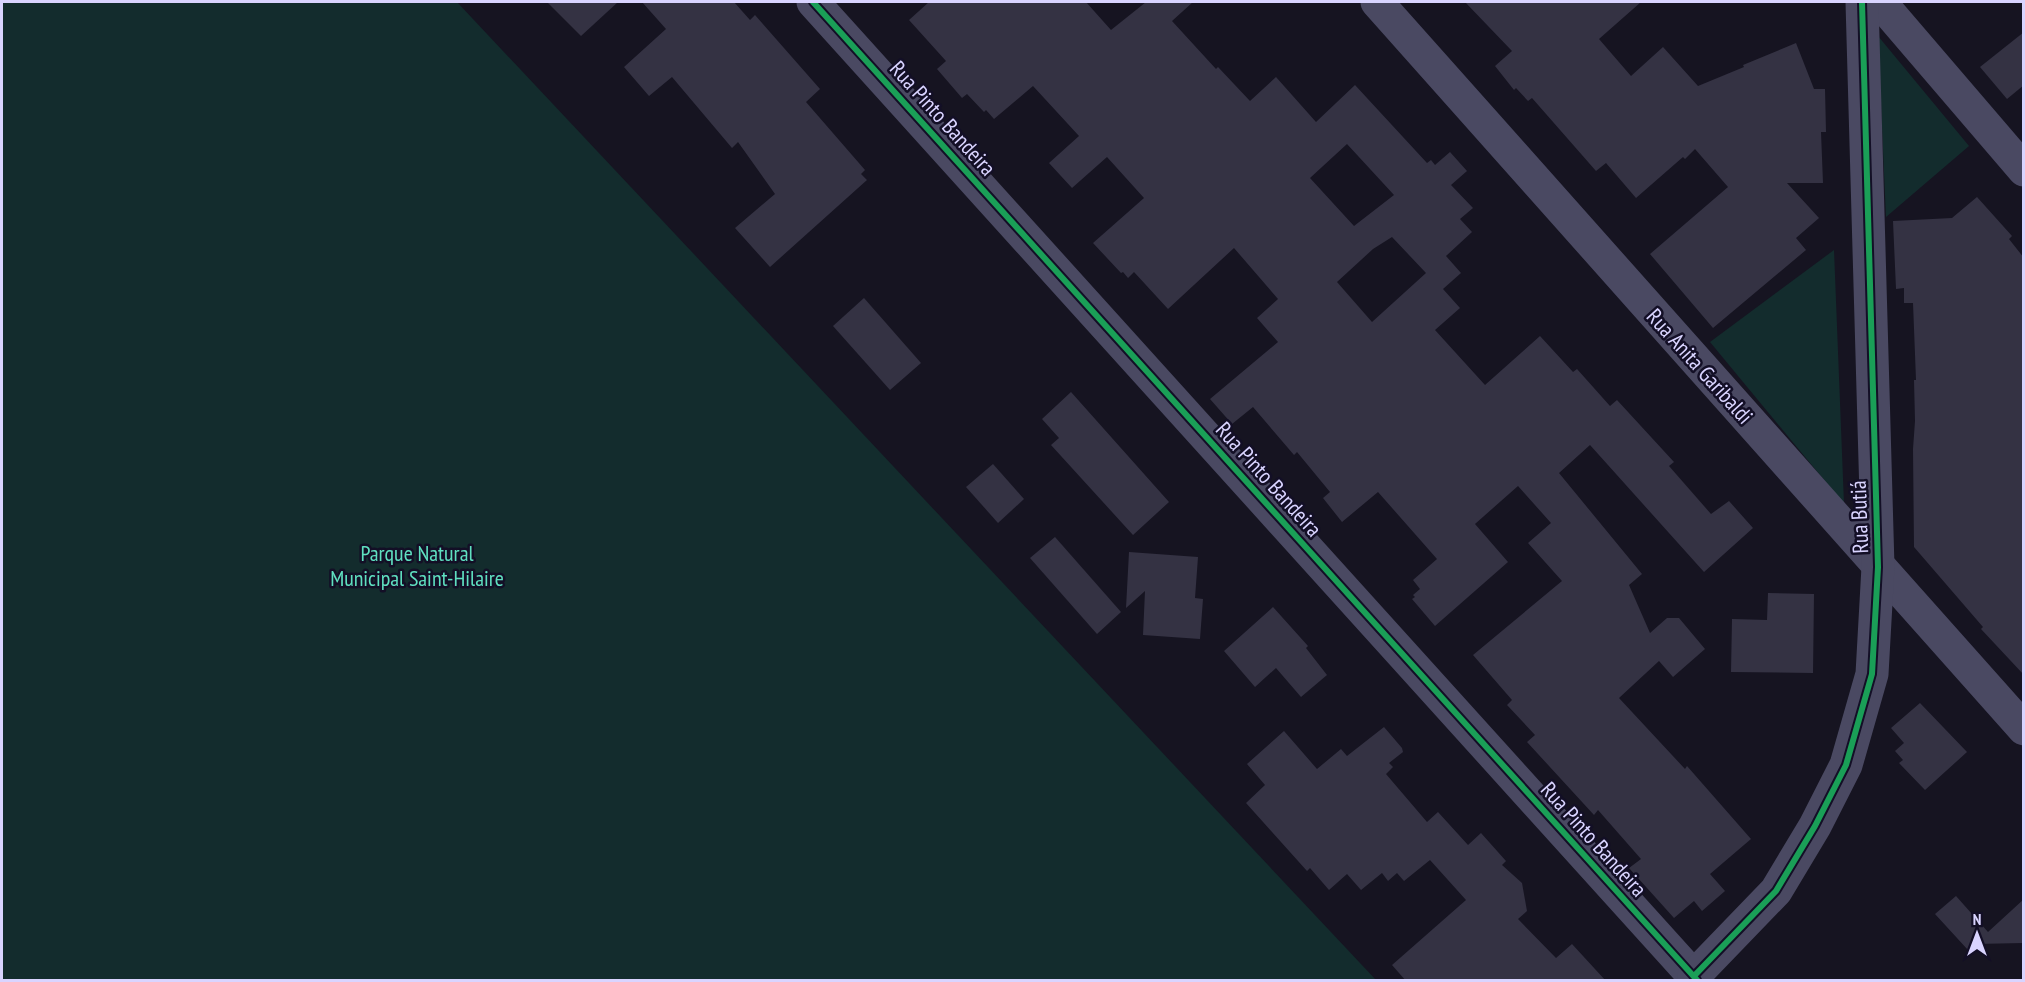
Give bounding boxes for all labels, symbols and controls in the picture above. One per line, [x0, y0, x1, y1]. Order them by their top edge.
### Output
street label: Rua Pinto Bandeira [884, 55, 1002, 181]
street label: Rua Anita Garibaldi [1641, 303, 1759, 429]
street label: Rua Pinto Bandeira [1210, 416, 1328, 542]
street label: Rua Butiá [1844, 480, 1874, 554]
park label: Parque Natural Municipal Saint-Hilaire [330, 539, 504, 592]
street label: Rua Pinto Bandeira [1535, 776, 1653, 902]
north arrow [1947, 904, 2007, 964]
text: N [1973, 909, 1981, 929]

